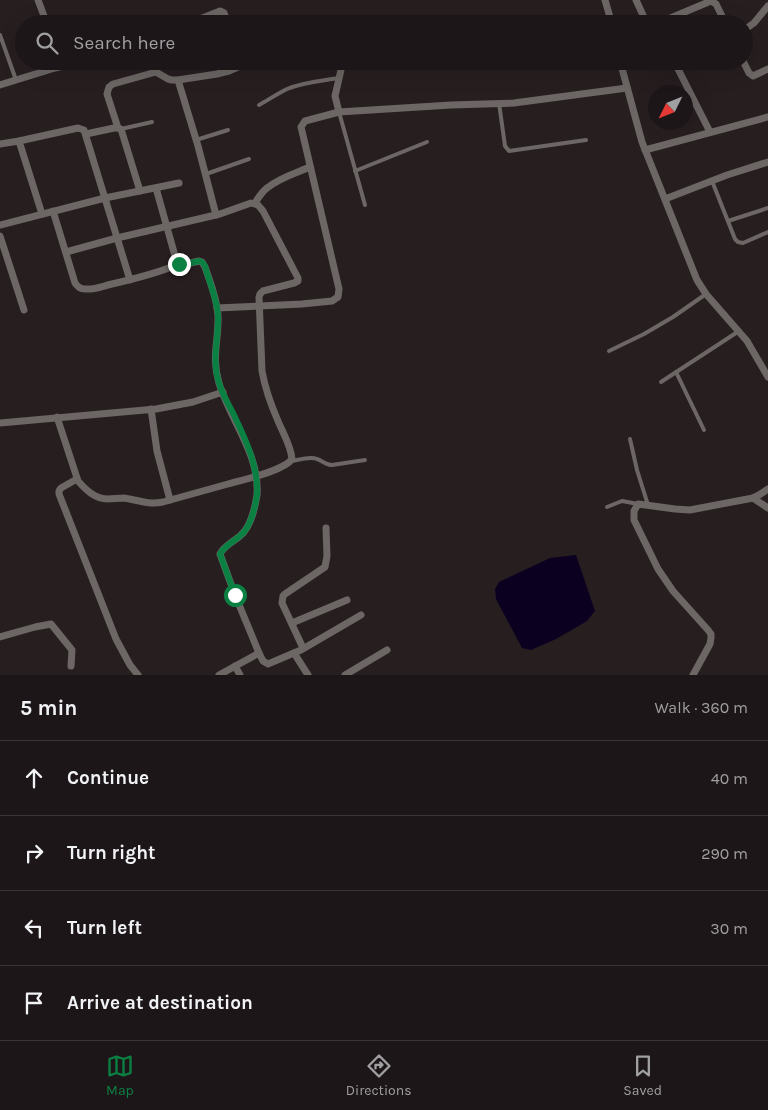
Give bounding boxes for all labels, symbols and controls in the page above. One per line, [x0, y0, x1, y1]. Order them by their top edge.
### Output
search box [15, 15, 753, 70]
icon: search [33, 29, 61, 57]
text: Search here [73, 32, 175, 54]
north arrow [648, 85, 693, 130]
route end [168, 253, 191, 276]
route start [224, 584, 247, 607]
text: 5 min [20, 696, 77, 720]
text: Walk · 360 m [655, 698, 748, 717]
icon: ahead [20, 764, 48, 792]
text: Continue [67, 767, 149, 789]
text: 40 m [711, 769, 748, 788]
icon: right [20, 839, 48, 867]
text: Turn right [67, 842, 156, 864]
text: 290 m [701, 844, 748, 863]
icon: left [20, 914, 48, 942]
text: Turn left [67, 917, 142, 939]
text: 30 m [710, 919, 748, 938]
icon: arrive [20, 989, 48, 1017]
text: Arrive at destination [67, 992, 253, 1014]
tab: Map [106, 1052, 134, 1099]
tab: Directions [346, 1052, 412, 1099]
tab: Saved [623, 1052, 662, 1099]

